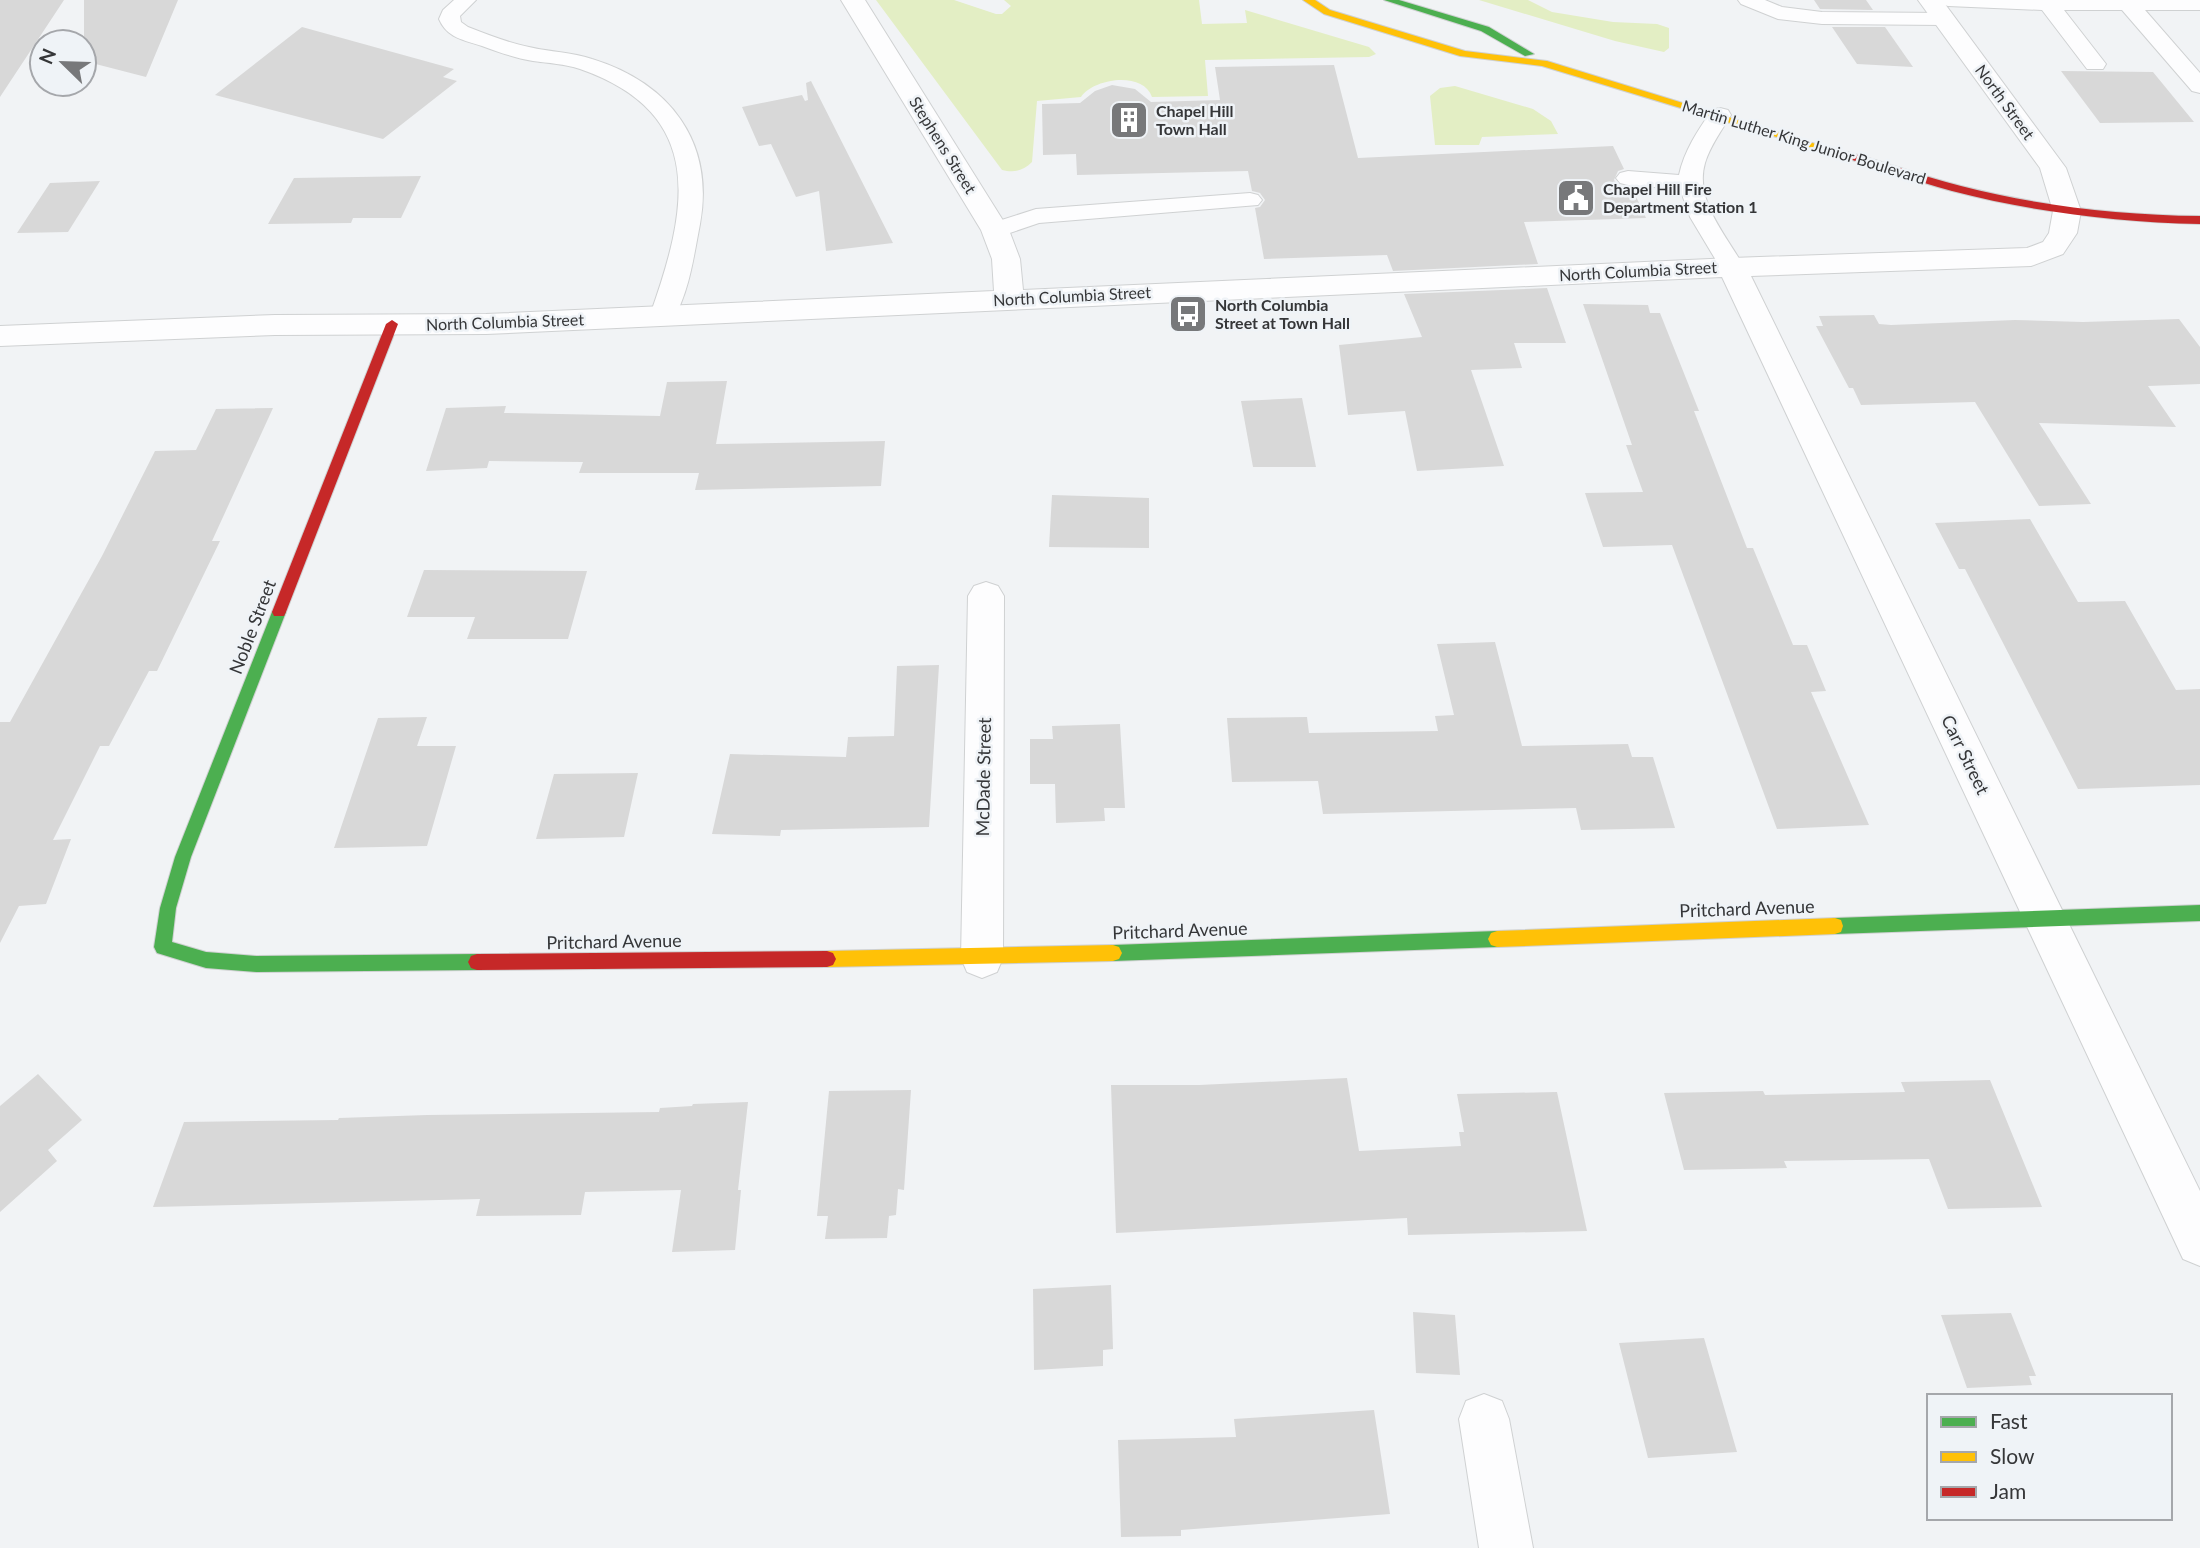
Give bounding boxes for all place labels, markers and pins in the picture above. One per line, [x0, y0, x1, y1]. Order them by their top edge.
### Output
building icon: Chapel Hill Town Hall [1108, 99, 1150, 141]
place label: Chapel Hill Town Hall [1156, 101, 1233, 138]
public building icon: Chapel Hill Fire Department Station 1 [1555, 177, 1597, 219]
place label: Chapel Hill Fire Department Station 1 [1603, 179, 1758, 216]
bus stop icon: North Columbia Street at Town Hall [1167, 293, 1209, 335]
place label: North Columbia Street at Town Hall [1215, 295, 1350, 332]

